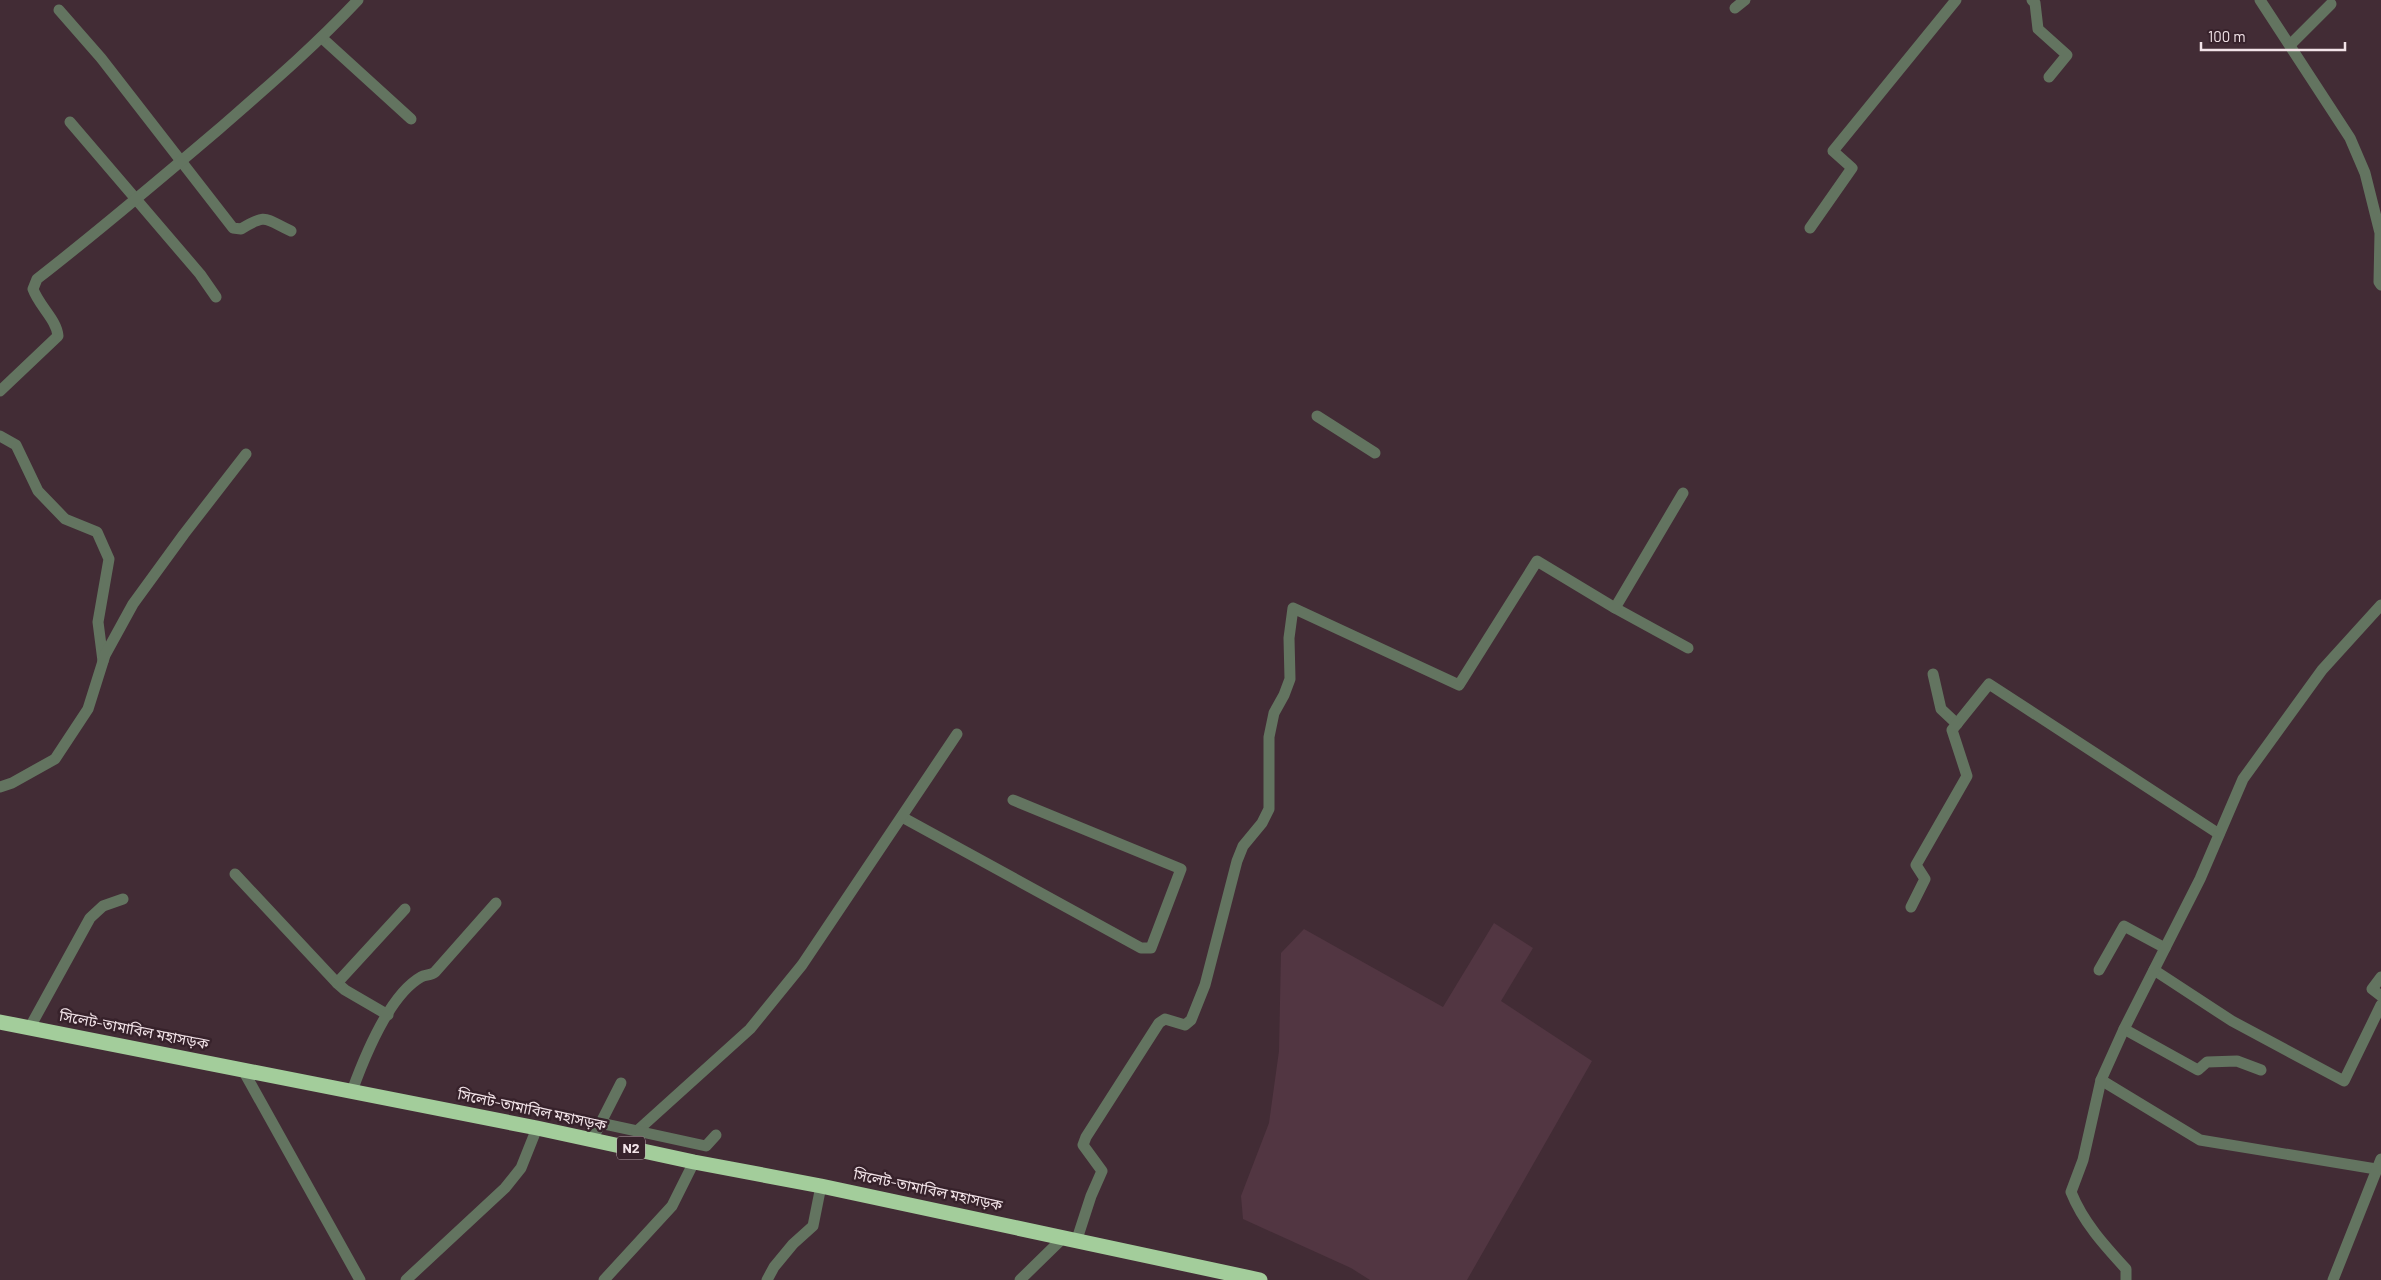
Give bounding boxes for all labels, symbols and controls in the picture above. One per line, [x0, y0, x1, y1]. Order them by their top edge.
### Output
scale bar [2201, 20, 2345, 52]
text: 100 m [2208, 27, 2246, 45]
street label: সিলেট-তামাবিল মহাসড়ক [57, 1006, 211, 1053]
street label: সিলেট-তামাবিল মহাসড়ক [455, 1084, 609, 1134]
road number: N2 [617, 1136, 645, 1160]
street label: সিলেট-তামাবিল মহাসড়ক [851, 1164, 1005, 1214]

